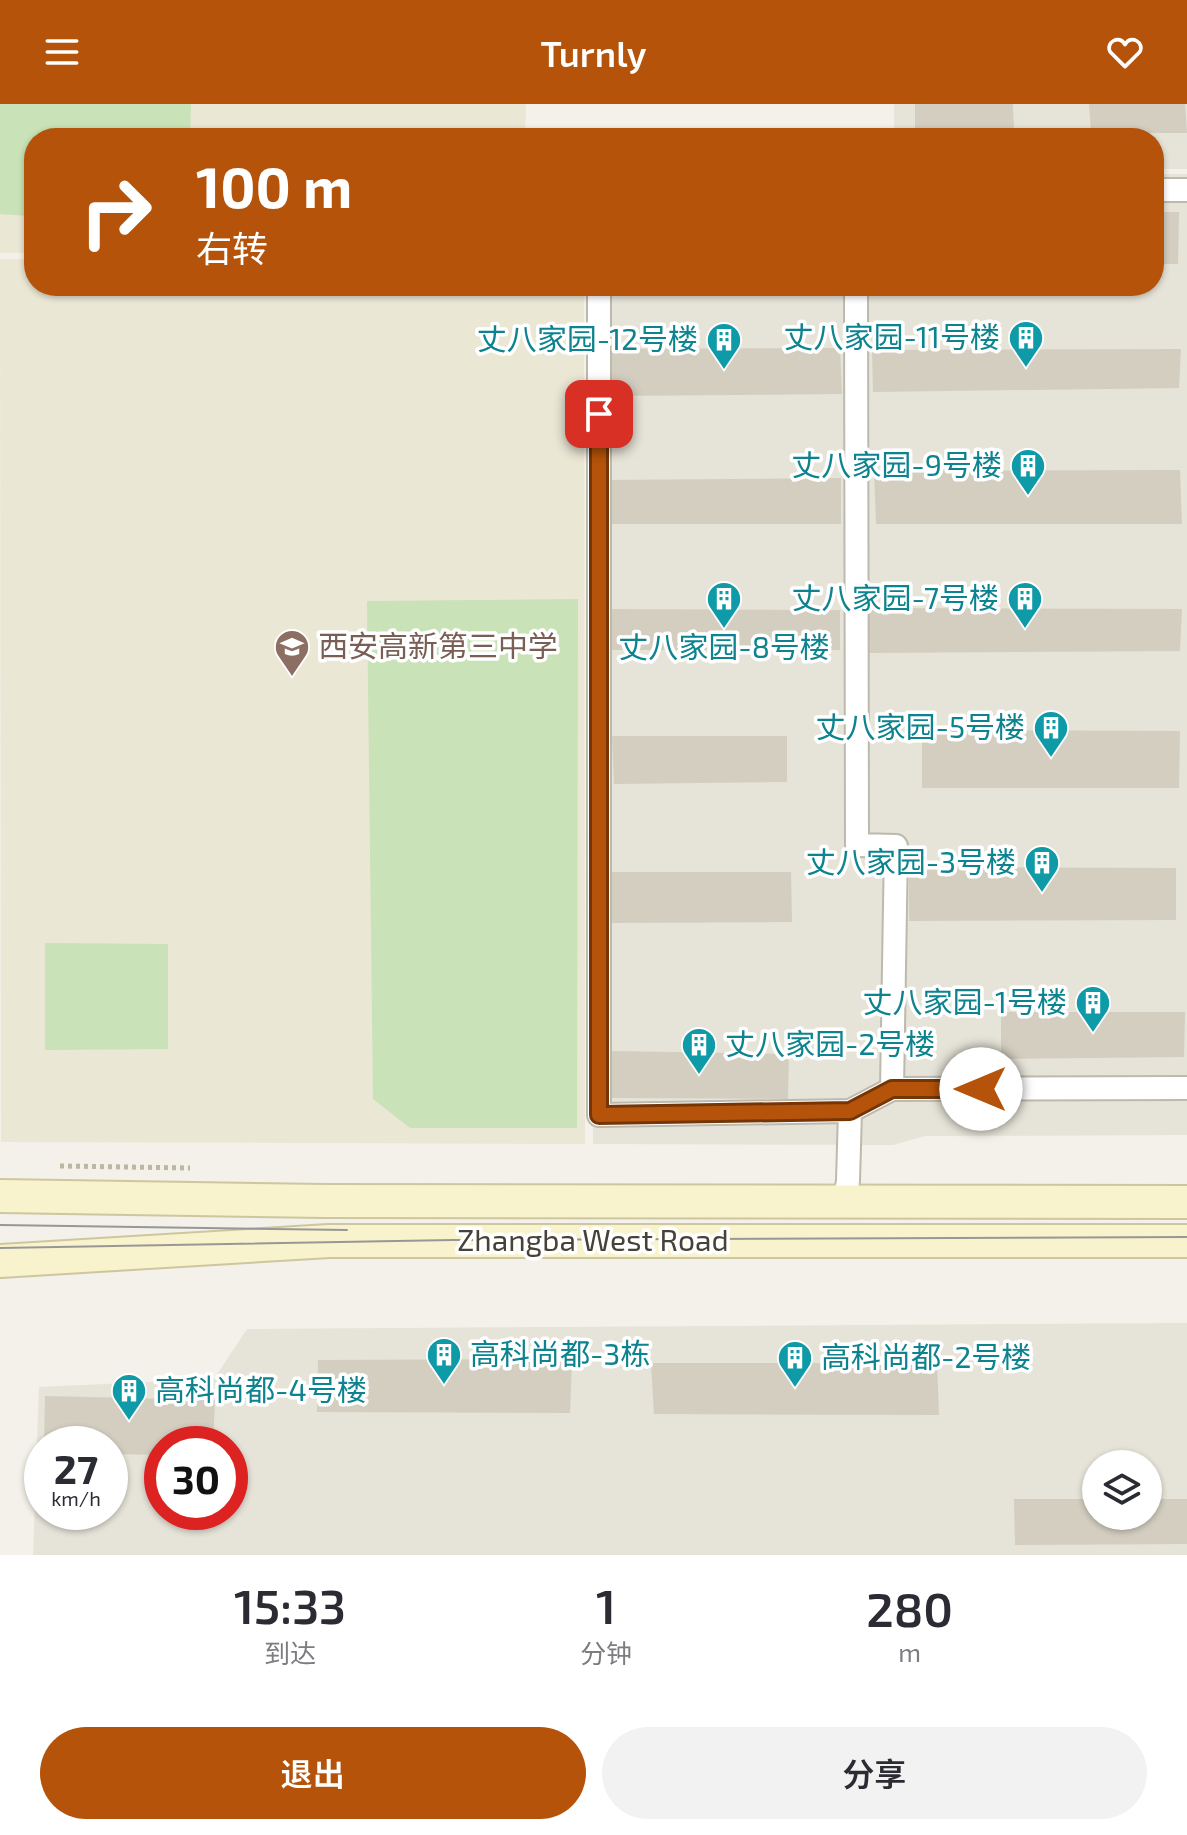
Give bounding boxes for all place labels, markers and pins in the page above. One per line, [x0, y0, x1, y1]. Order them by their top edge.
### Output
place label: 丈八家园-11号楼 [784, 318, 1000, 354]
building icon: 丈八家园-11号楼 [1007, 319, 1045, 369]
place label: 丈八家园-12号楼 [477, 320, 698, 356]
building icon: 丈八家园-12号楼 [705, 321, 743, 371]
pin [565, 380, 633, 448]
place label: 丈八家园-9号楼 [791, 446, 1002, 482]
building icon: 丈八家园-9号楼 [1009, 447, 1047, 497]
place label: 丈八家园-7号楼 [791, 579, 999, 615]
building icon: 丈八家园-8号楼 [705, 580, 743, 630]
building icon: 丈八家园-7号楼 [1006, 580, 1044, 630]
place label: 西安高新第三中学 [318, 627, 558, 663]
school or university icon: 西安高新第三中学 [273, 628, 311, 678]
place label: 丈八家园-8号楼 [618, 628, 830, 664]
place label: 丈八家园-5号楼 [815, 708, 1025, 744]
building icon: 丈八家园-5号楼 [1032, 709, 1070, 759]
place label: 丈八家园-3号楼 [806, 843, 1016, 879]
building icon: 丈八家园-3号楼 [1023, 844, 1061, 894]
place label: 丈八家园-1号楼 [863, 983, 1067, 1019]
building icon: 丈八家园-1号楼 [1074, 984, 1112, 1034]
place label: 丈八家园-2号楼 [725, 1025, 935, 1061]
building icon: 丈八家园-2号楼 [680, 1026, 718, 1076]
place label: 高科尚都-3栋 [470, 1335, 650, 1371]
building icon: 高科尚都-3栋 [425, 1336, 463, 1386]
place label: 高科尚都-2号楼 [821, 1338, 1031, 1374]
building icon: 高科尚都-2号楼 [776, 1339, 814, 1389]
place label: 高科尚都-4号楼 [155, 1371, 367, 1407]
building icon: 高科尚都-4号楼 [110, 1372, 148, 1422]

